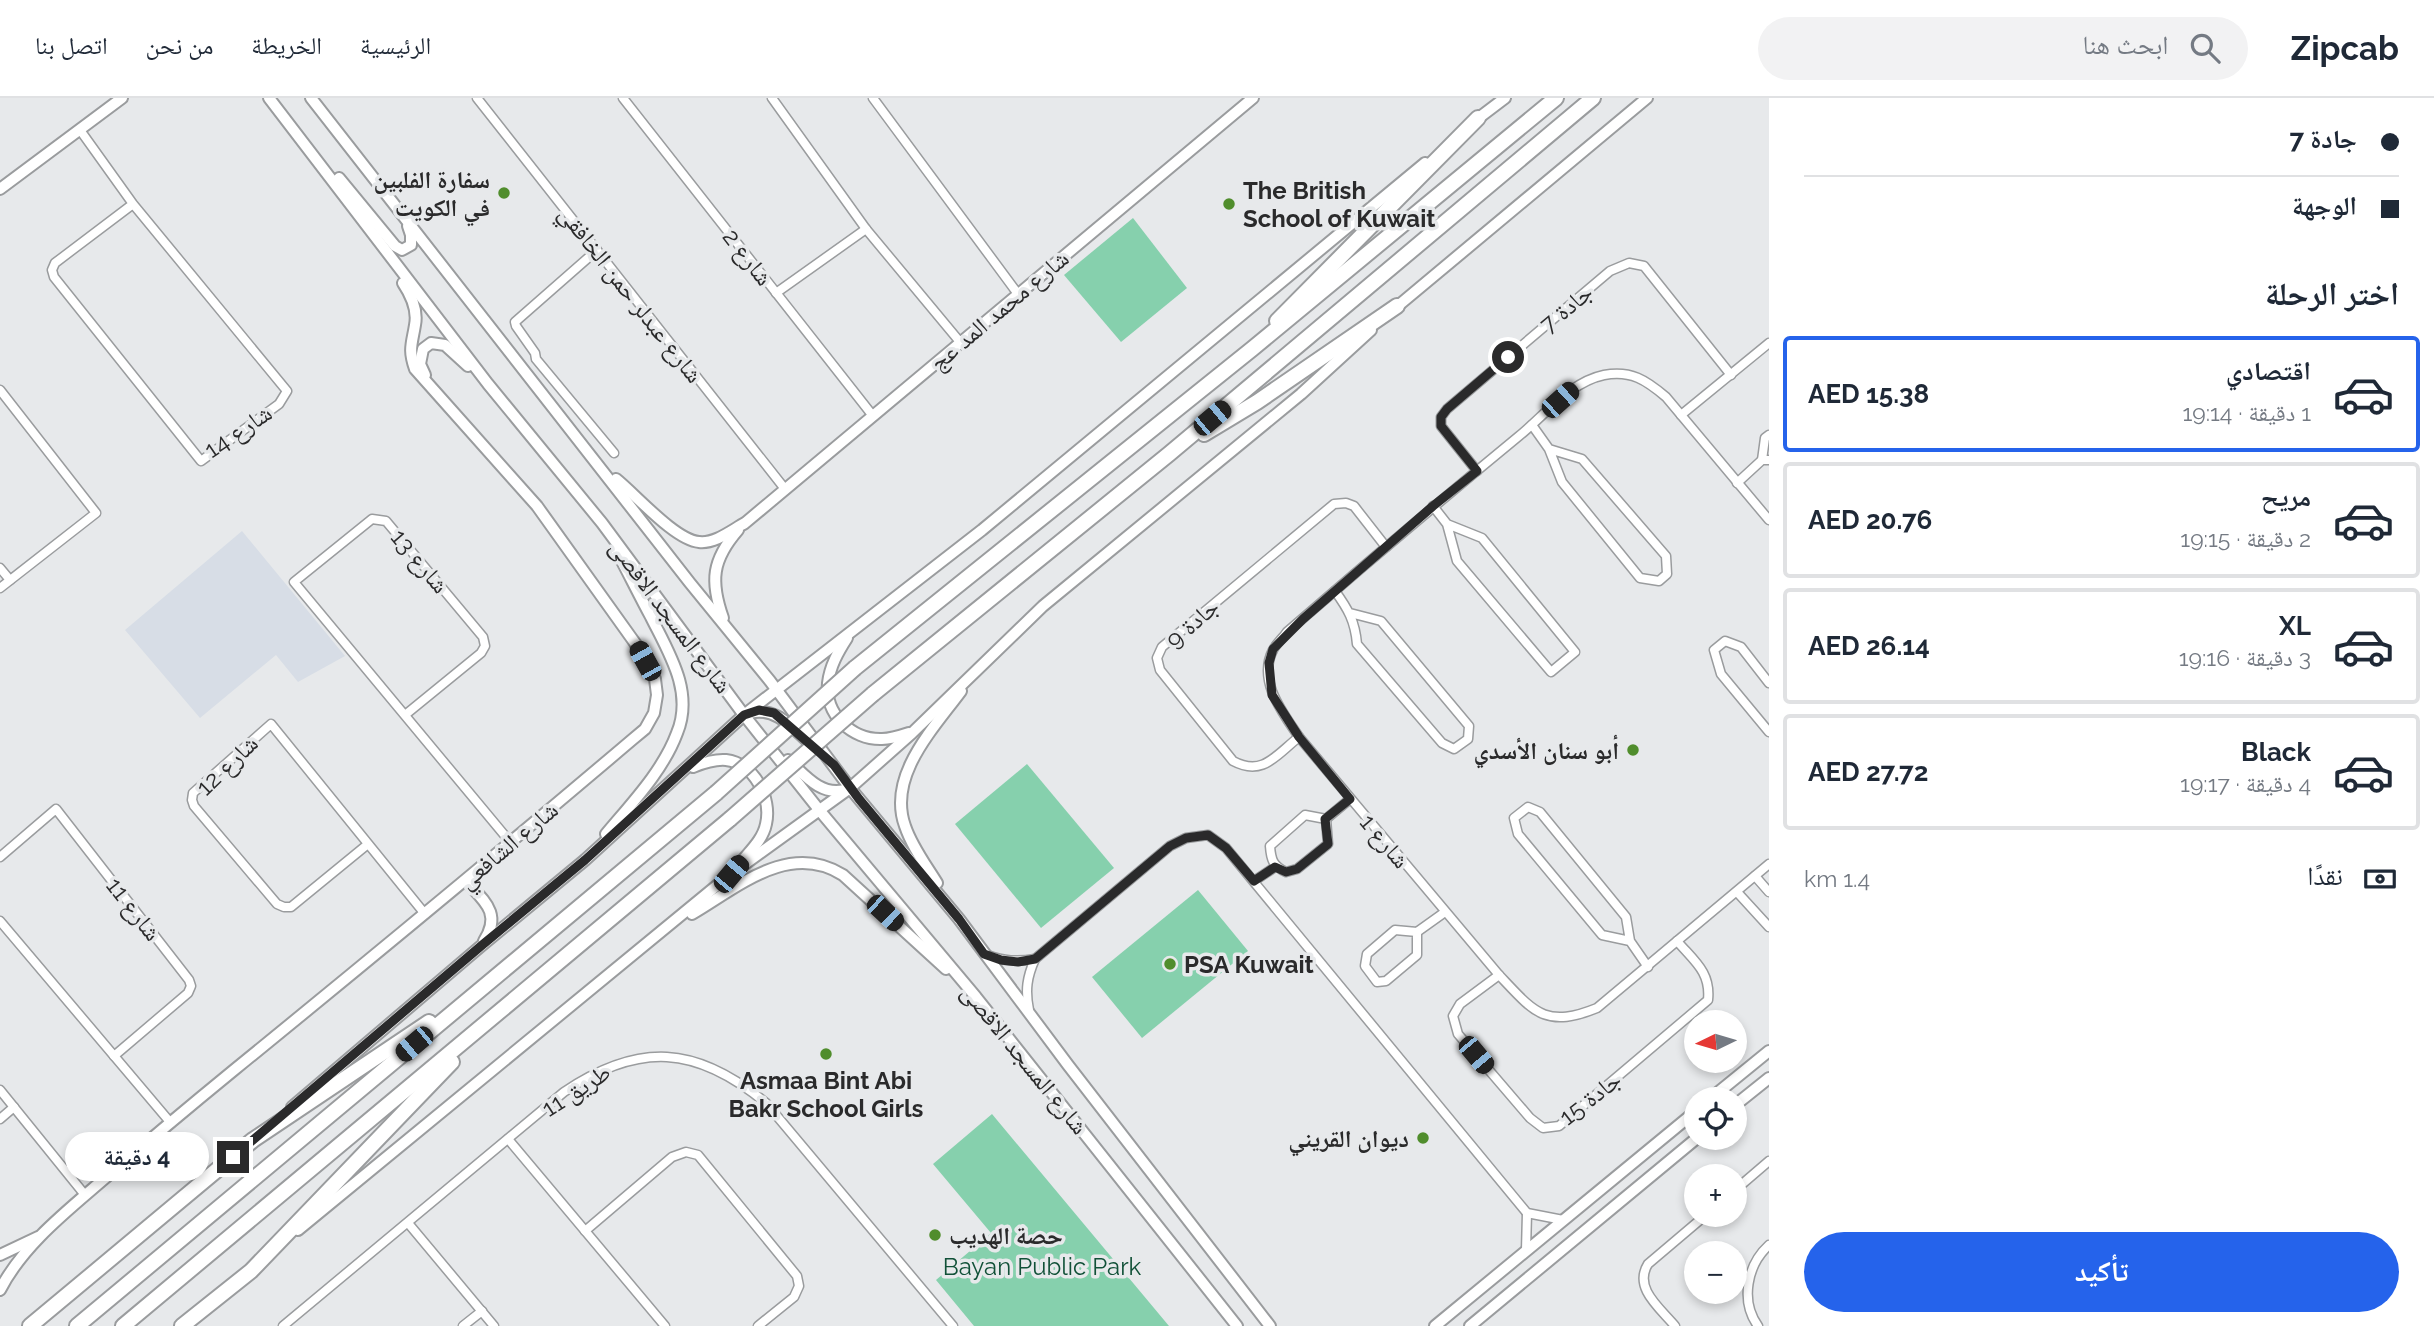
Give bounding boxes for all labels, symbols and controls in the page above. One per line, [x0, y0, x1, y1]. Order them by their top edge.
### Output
search box [1758, 17, 2248, 80]
icon: search [2186, 29, 2224, 67]
text: Zipcab [2290, 29, 2399, 68]
text: ابحث هنا [2083, 30, 2168, 60]
text: اتصل بنا [35, 31, 108, 60]
text: من نحن [146, 31, 213, 60]
text: الخريطة [251, 31, 322, 60]
text: الرئيسية [360, 31, 431, 60]
text: جادة 7 [2289, 124, 2357, 154]
place label: سفارة الفلبين في الكويت [374, 165, 490, 226]
place label: The British School of Kuwait [1243, 176, 1435, 233]
marker: سفارة الفلبين في الكويت [496, 185, 512, 201]
text: الوجهة [2292, 191, 2357, 221]
marker: The British School of Kuwait [1221, 196, 1237, 212]
street label: شارع عبدلر حمن الخافقي [549, 199, 709, 392]
street label: شارع 2 [716, 223, 779, 292]
street label: شارع محمد المد عج [924, 243, 1075, 377]
text: اختر الرحلة [2265, 275, 2399, 312]
street label: جادة 7 [1534, 278, 1598, 338]
route start [1492, 341, 1524, 373]
text: اقتصادي [2226, 356, 2311, 386]
icon: car [2332, 363, 2395, 426]
car [1538, 378, 1583, 422]
text: AED 15.38 [1808, 379, 1929, 409]
car [1190, 396, 1235, 440]
street label: شارع 14 [199, 398, 278, 465]
text: 1 دقيقة · 19:14 [2182, 399, 2311, 426]
text: مريح [2261, 482, 2311, 512]
icon: car [2332, 489, 2395, 552]
text: AED 20.76 [1808, 505, 1932, 535]
street label: شارع 13 [384, 523, 455, 600]
text: 2 دقيقة · 19:15 [2180, 525, 2311, 552]
street label: شارع المسجد الاقصى [603, 533, 738, 699]
street label: جادة 9 [1159, 592, 1225, 654]
text: XL [2279, 611, 2311, 641]
icon: car [2332, 615, 2395, 678]
text: AED 26.14 [1808, 631, 1930, 661]
car [626, 638, 665, 684]
text: 3 دقيقة · 19:16 [2179, 644, 2311, 671]
street label: شارع 12 [190, 729, 265, 802]
place label: أبو سنان الأسدي [1474, 734, 1619, 769]
text: Black [2241, 737, 2311, 767]
icon: car [2332, 741, 2395, 804]
marker: أبو سنان الأسدي [1625, 742, 1641, 758]
text: AED 27.72 [1808, 757, 1928, 787]
text: 4 دقيقة · 19:17 [2180, 770, 2311, 797]
street label: شارع الشافعي [452, 795, 567, 899]
street label: شارع 1 [1353, 808, 1416, 875]
car [710, 851, 753, 897]
icon: cash [2361, 860, 2399, 898]
text: نقدًا [2307, 861, 2343, 891]
text: 1.4 km [1804, 865, 1870, 892]
street label: شارع 11 [100, 872, 168, 947]
car [863, 891, 908, 935]
place label: PSA Kuwait [1184, 950, 1314, 979]
marker: PSA Kuwait [1162, 956, 1178, 972]
street label: شارع المسجد الاقصى [955, 978, 1095, 1141]
north arrow [1684, 1010, 1746, 1073]
map controls [1684, 1010, 1747, 1304]
car [392, 1022, 437, 1066]
car [1455, 1032, 1498, 1078]
marker: Asmaa Bint Abi Bakr School Girls [818, 1046, 834, 1062]
street label: طريق 11 [536, 1057, 616, 1123]
street label: جادة 15 [1553, 1065, 1627, 1131]
place label: Asmaa Bint Abi Bakr School Girls [729, 1066, 924, 1123]
button: locate [1684, 1087, 1747, 1150]
place label: ديوان القريني [1288, 1124, 1409, 1157]
marker: ديوان القريني [1415, 1130, 1431, 1146]
callout: 4 دقيقة [65, 1132, 208, 1182]
route end [217, 1141, 249, 1173]
text: 4 دقيقة [104, 1143, 170, 1170]
button: + [1684, 1164, 1747, 1227]
place label: حصة الهديب [949, 1221, 1063, 1250]
marker: حصة الهديب [927, 1227, 943, 1243]
button: تأكيد [1804, 1232, 2399, 1312]
button: − [1684, 1241, 1747, 1304]
park label: Bayan Public Park [943, 1252, 1142, 1281]

